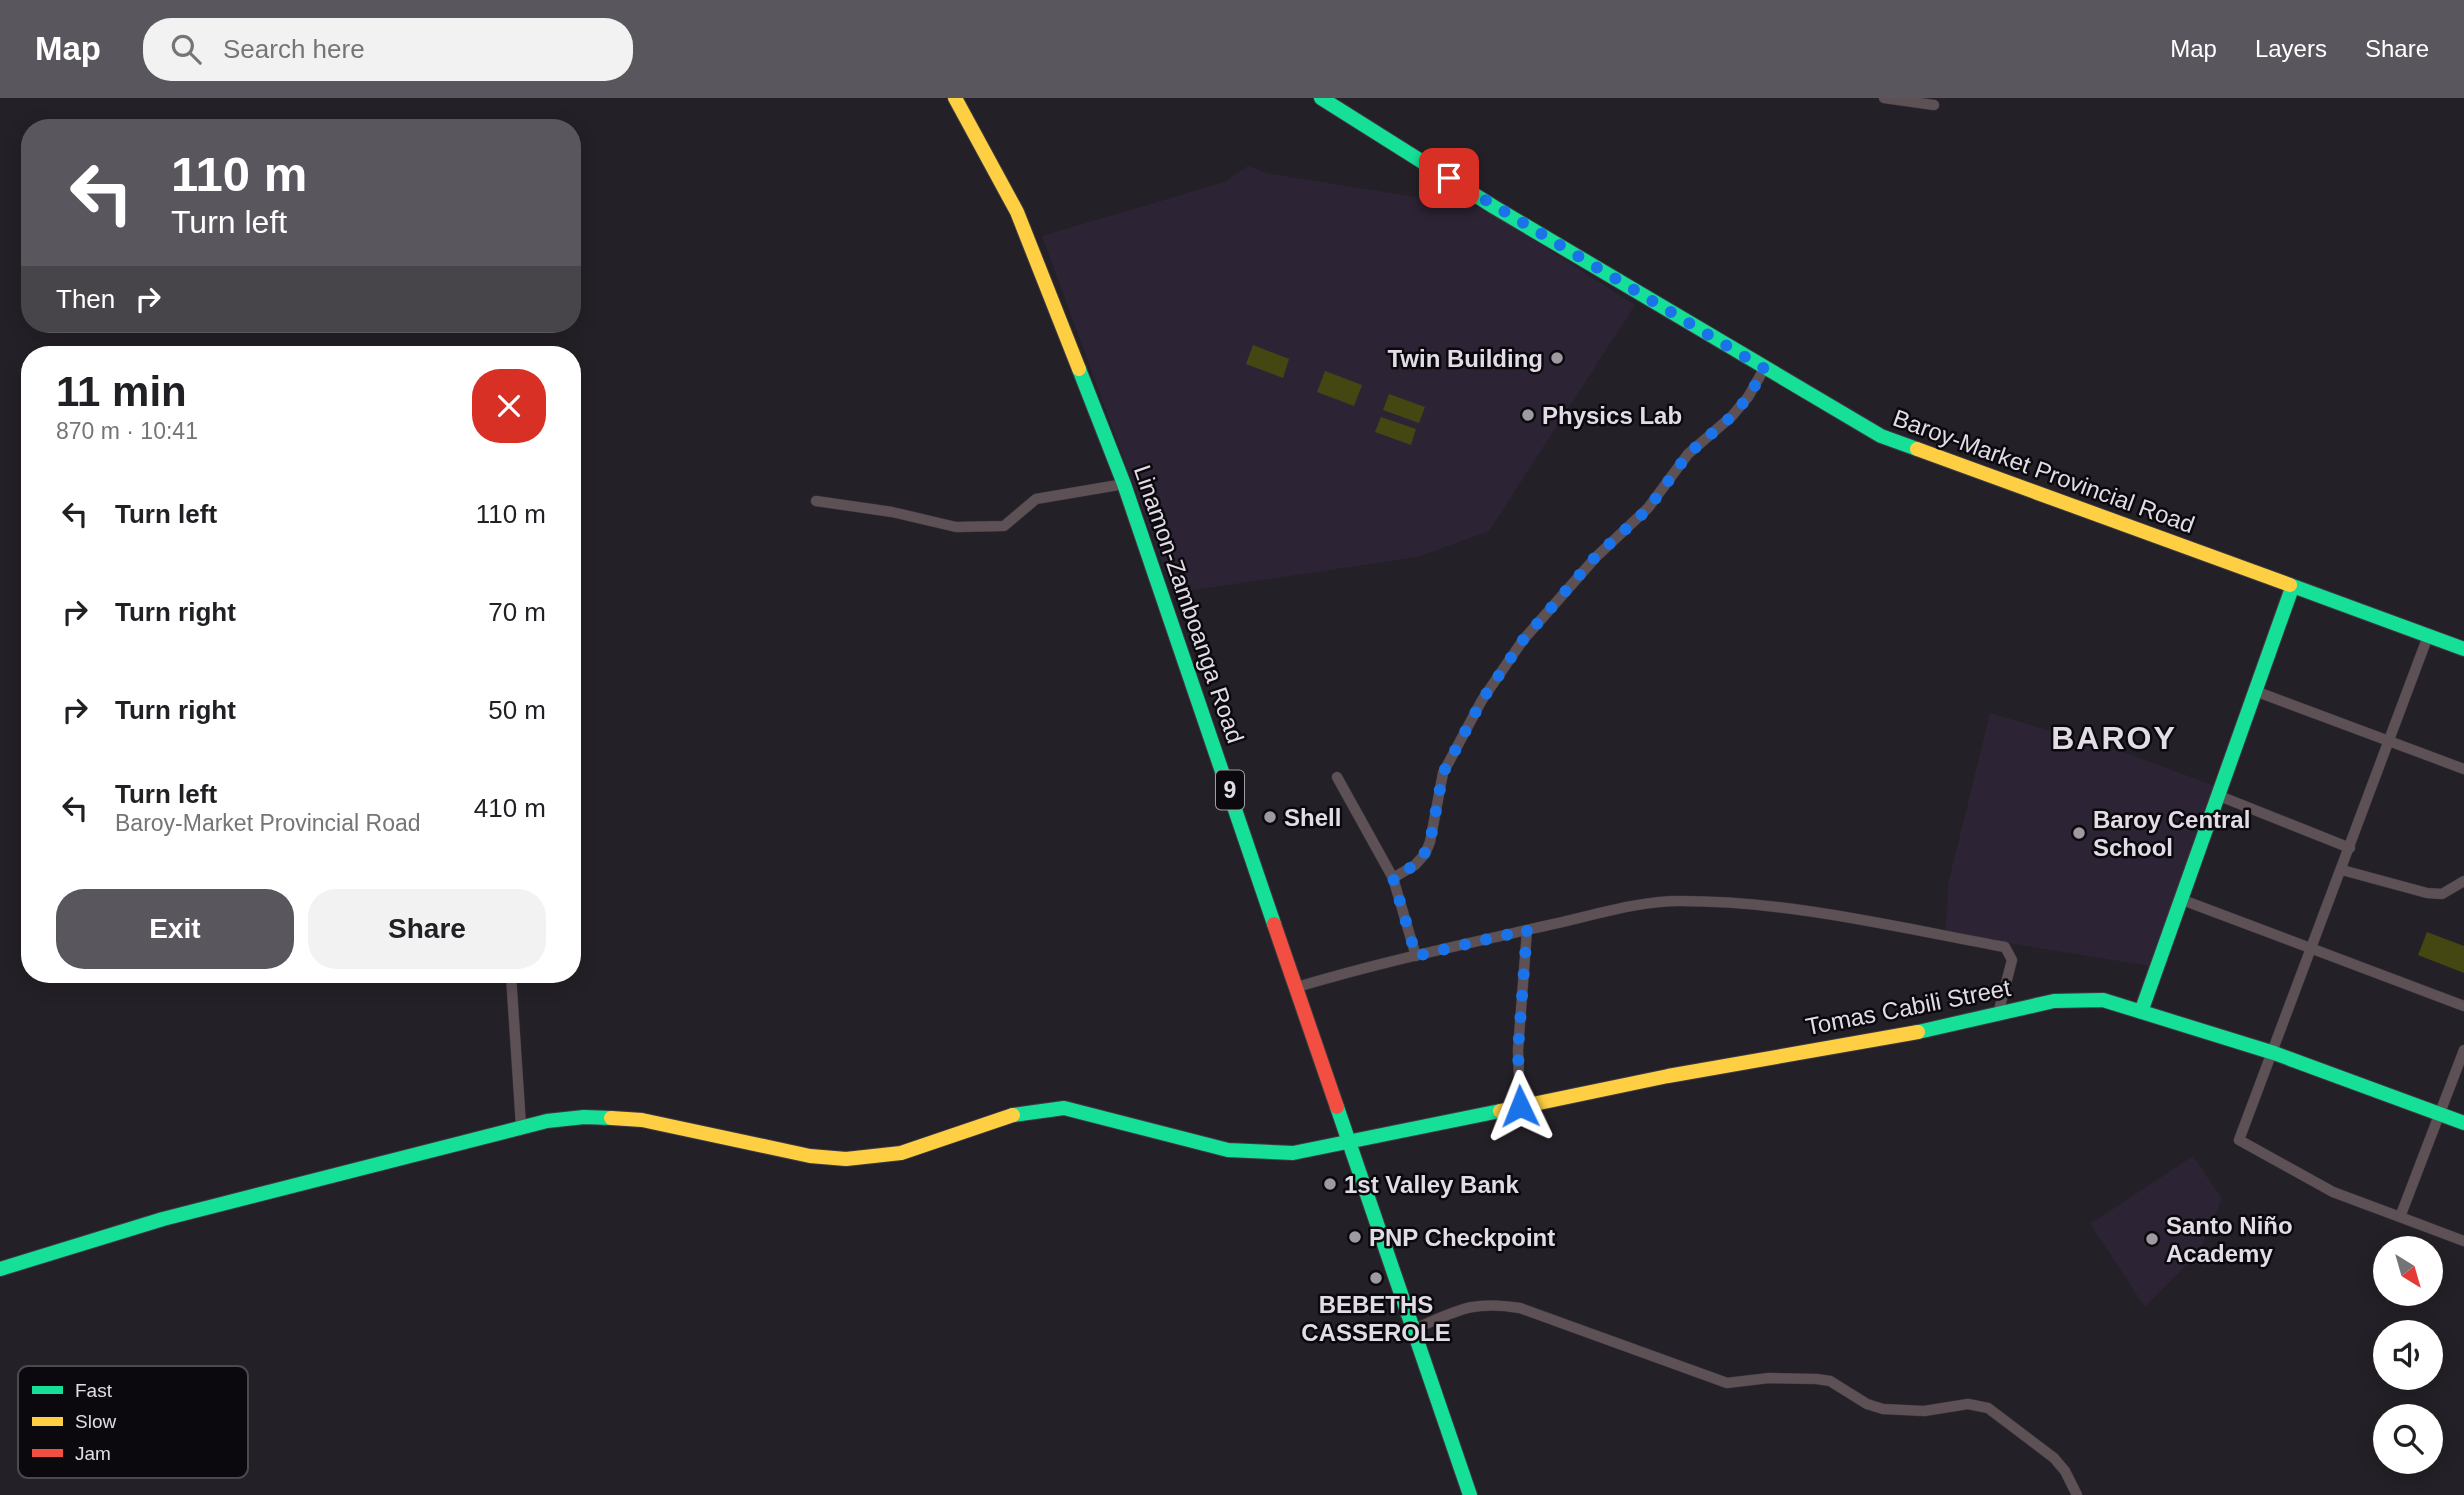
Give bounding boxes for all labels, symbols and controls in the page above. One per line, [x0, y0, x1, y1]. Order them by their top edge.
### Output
search box [143, 18, 633, 81]
text: Map [35, 30, 101, 67]
icon: search [167, 30, 205, 68]
text: Search here [223, 34, 365, 64]
text: Map [2170, 35, 2217, 62]
text: Layers [2255, 35, 2327, 62]
text: Share [2365, 35, 2429, 62]
icon: left [56, 147, 147, 238]
text: 110 m [171, 147, 307, 201]
pin [1419, 148, 1479, 208]
icon: arrive [1430, 159, 1468, 197]
text: Turn left [171, 204, 287, 240]
icon: right [129, 280, 167, 318]
text: Then [56, 284, 115, 314]
place label: Twin Building [1387, 345, 1543, 372]
marker: Twin Building [1549, 350, 1565, 366]
text: 11 min [56, 368, 187, 415]
button: close [472, 369, 546, 443]
place label: Physics Lab [1542, 402, 1682, 429]
street label: Baroy-Market Provincial Road [1890, 404, 2198, 538]
marker: Physics Lab [1520, 407, 1536, 423]
text: 870 m · 10:41 [56, 418, 198, 444]
street label: Linamon-Zamboanga Road [1129, 461, 1249, 747]
icon: left [56, 495, 94, 533]
text: Turn left [115, 499, 217, 529]
text: 110 m [476, 499, 546, 529]
icon: right [56, 593, 94, 631]
text: Turn right [115, 597, 236, 627]
text: 70 m [488, 597, 546, 627]
icon: right [56, 691, 94, 729]
text: Turn right [115, 695, 236, 725]
text: 50 m [488, 695, 546, 725]
district label: BAROY [2051, 720, 2177, 756]
road number: 9 [1216, 770, 1244, 810]
text: Turn left [115, 779, 217, 809]
icon: left [56, 789, 94, 827]
text: 410 m [474, 793, 546, 823]
place label: Shell [1284, 804, 1341, 831]
place label: Baroy Central School [2093, 806, 2250, 861]
marker: Shell [1262, 809, 1278, 825]
text: Baroy-Market Provincial Road [115, 810, 421, 836]
marker: Baroy Central School [2071, 825, 2087, 841]
button: Exit [56, 889, 294, 969]
button: Share [308, 889, 546, 969]
street label: Tomas Cabili Street [1803, 974, 2013, 1040]
position arrow [1483, 1069, 1557, 1143]
place label: 1st Valley Bank [1344, 1171, 1519, 1198]
marker: 1st Valley Bank [1322, 1176, 1338, 1192]
place label: Santo Niño Academy [2166, 1212, 2293, 1267]
place label: PNP Checkpoint [1369, 1224, 1555, 1251]
marker: PNP Checkpoint [1347, 1229, 1363, 1245]
marker: Santo Niño Academy [2144, 1231, 2160, 1247]
north arrow [2373, 1236, 2443, 1306]
map controls [2373, 1236, 2443, 1474]
marker: BEBETHS CASSEROLE [1368, 1270, 1384, 1286]
place label: BEBETHS CASSEROLE [1301, 1291, 1451, 1346]
button: sound [2373, 1320, 2443, 1390]
legend [18, 1366, 248, 1478]
text: Fast [75, 1380, 113, 1401]
button: search [2373, 1404, 2443, 1474]
text: Slow [75, 1411, 116, 1432]
text: Jam [75, 1443, 111, 1464]

